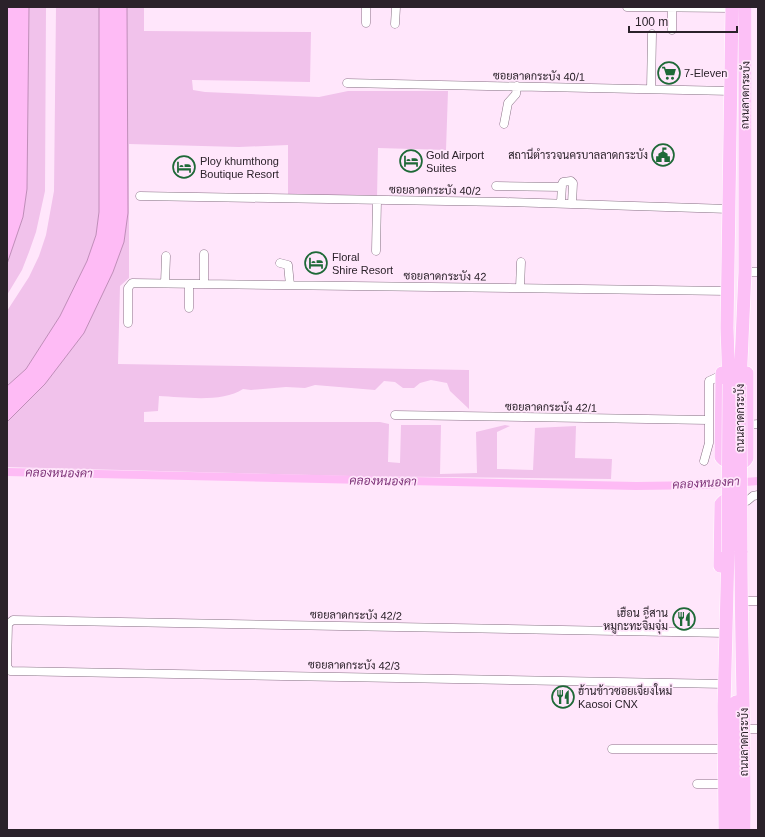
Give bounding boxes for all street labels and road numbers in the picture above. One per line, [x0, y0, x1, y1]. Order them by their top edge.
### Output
street label: ถนนลาดกระบัง [737, 61, 752, 129]
street label: ซอยลาดกระบัง 40/1 [493, 68, 585, 83]
street label: ซอยลาดกระบัง 40/2 [389, 182, 481, 197]
street label: ซอยลาดกระบัง 42 [404, 268, 486, 283]
street label: ถนนลาดกระบัง [733, 384, 746, 452]
street label: ซอยลาดกระบัง 42/1 [505, 399, 597, 414]
street label: ซอยลาดกระบัง 42/2 [310, 607, 402, 622]
street label: ซอยลาดกระบัง 42/3 [308, 657, 400, 672]
street label: ถนนลาดกระบัง [737, 708, 750, 776]

